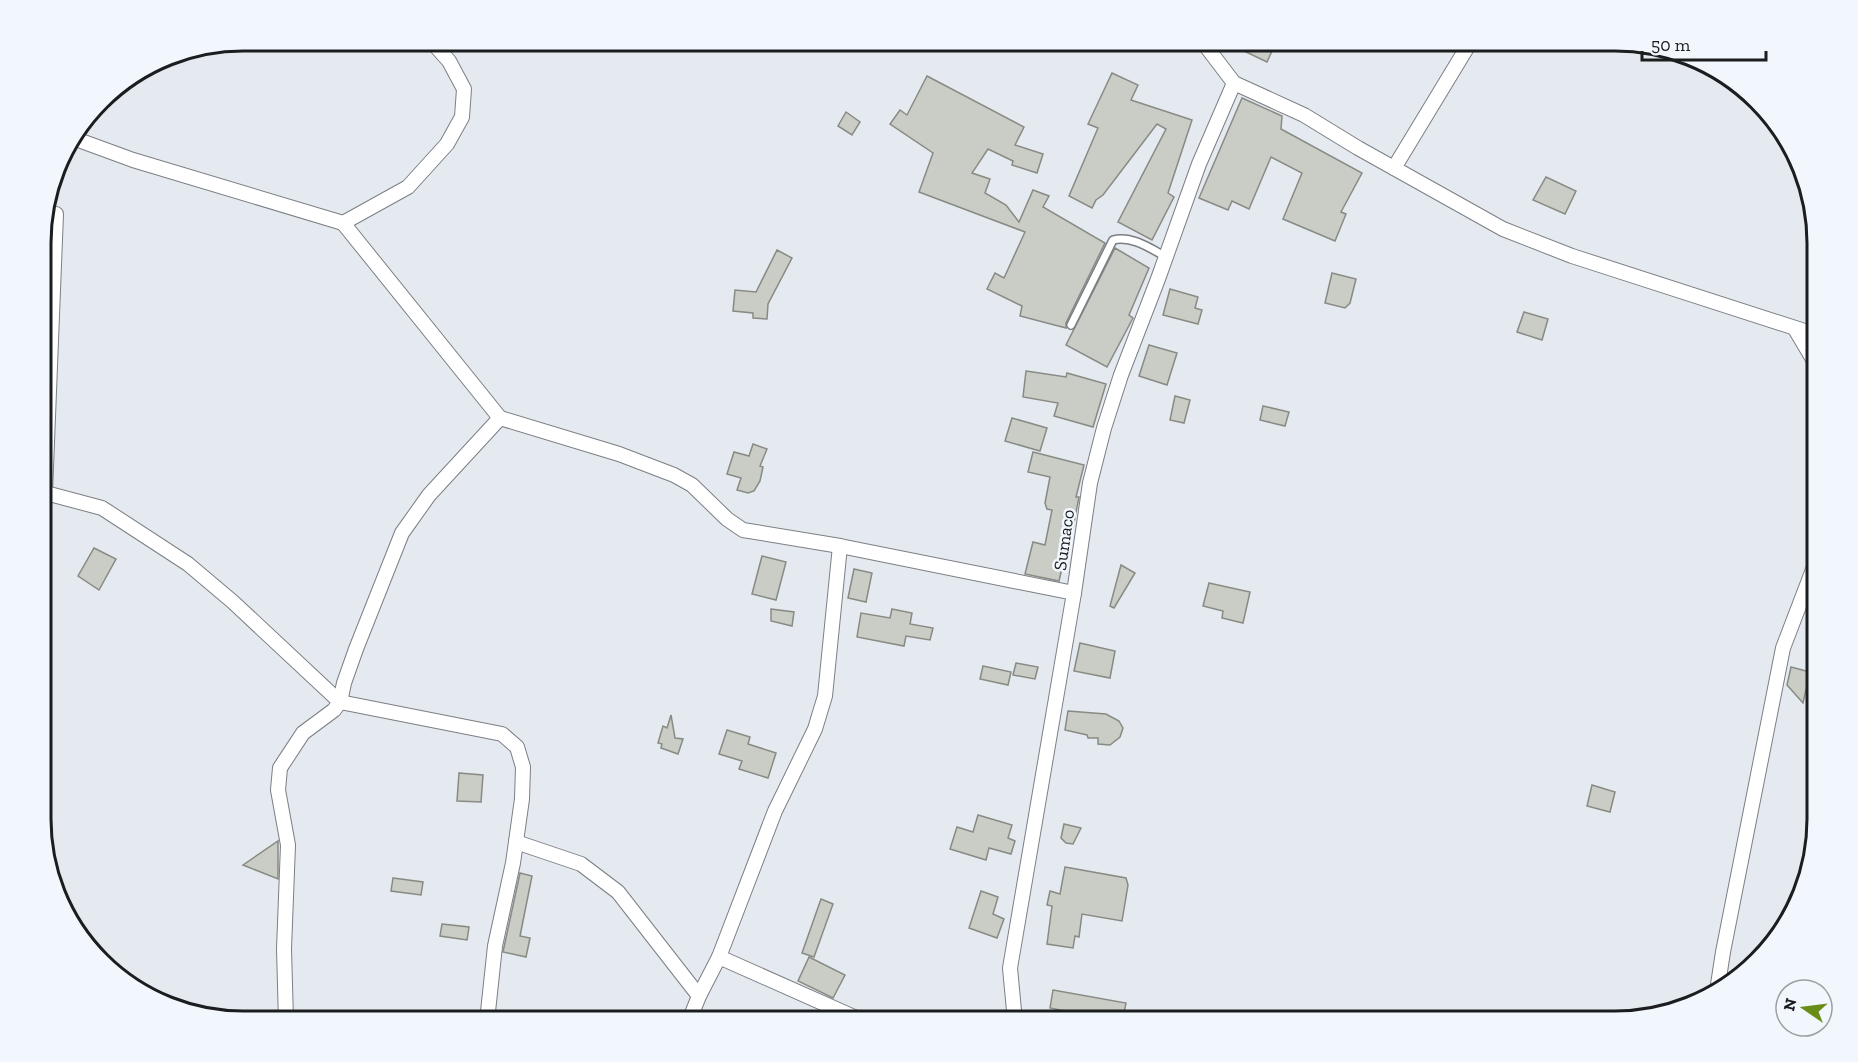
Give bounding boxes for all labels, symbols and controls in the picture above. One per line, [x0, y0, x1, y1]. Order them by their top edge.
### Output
scale bar [1642, 24, 1766, 62]
text: 50 m [1651, 34, 1691, 56]
street label: Sumaco [1049, 508, 1079, 572]
north arrow [1774, 978, 1834, 1038]
text: N [1779, 996, 1801, 1013]

